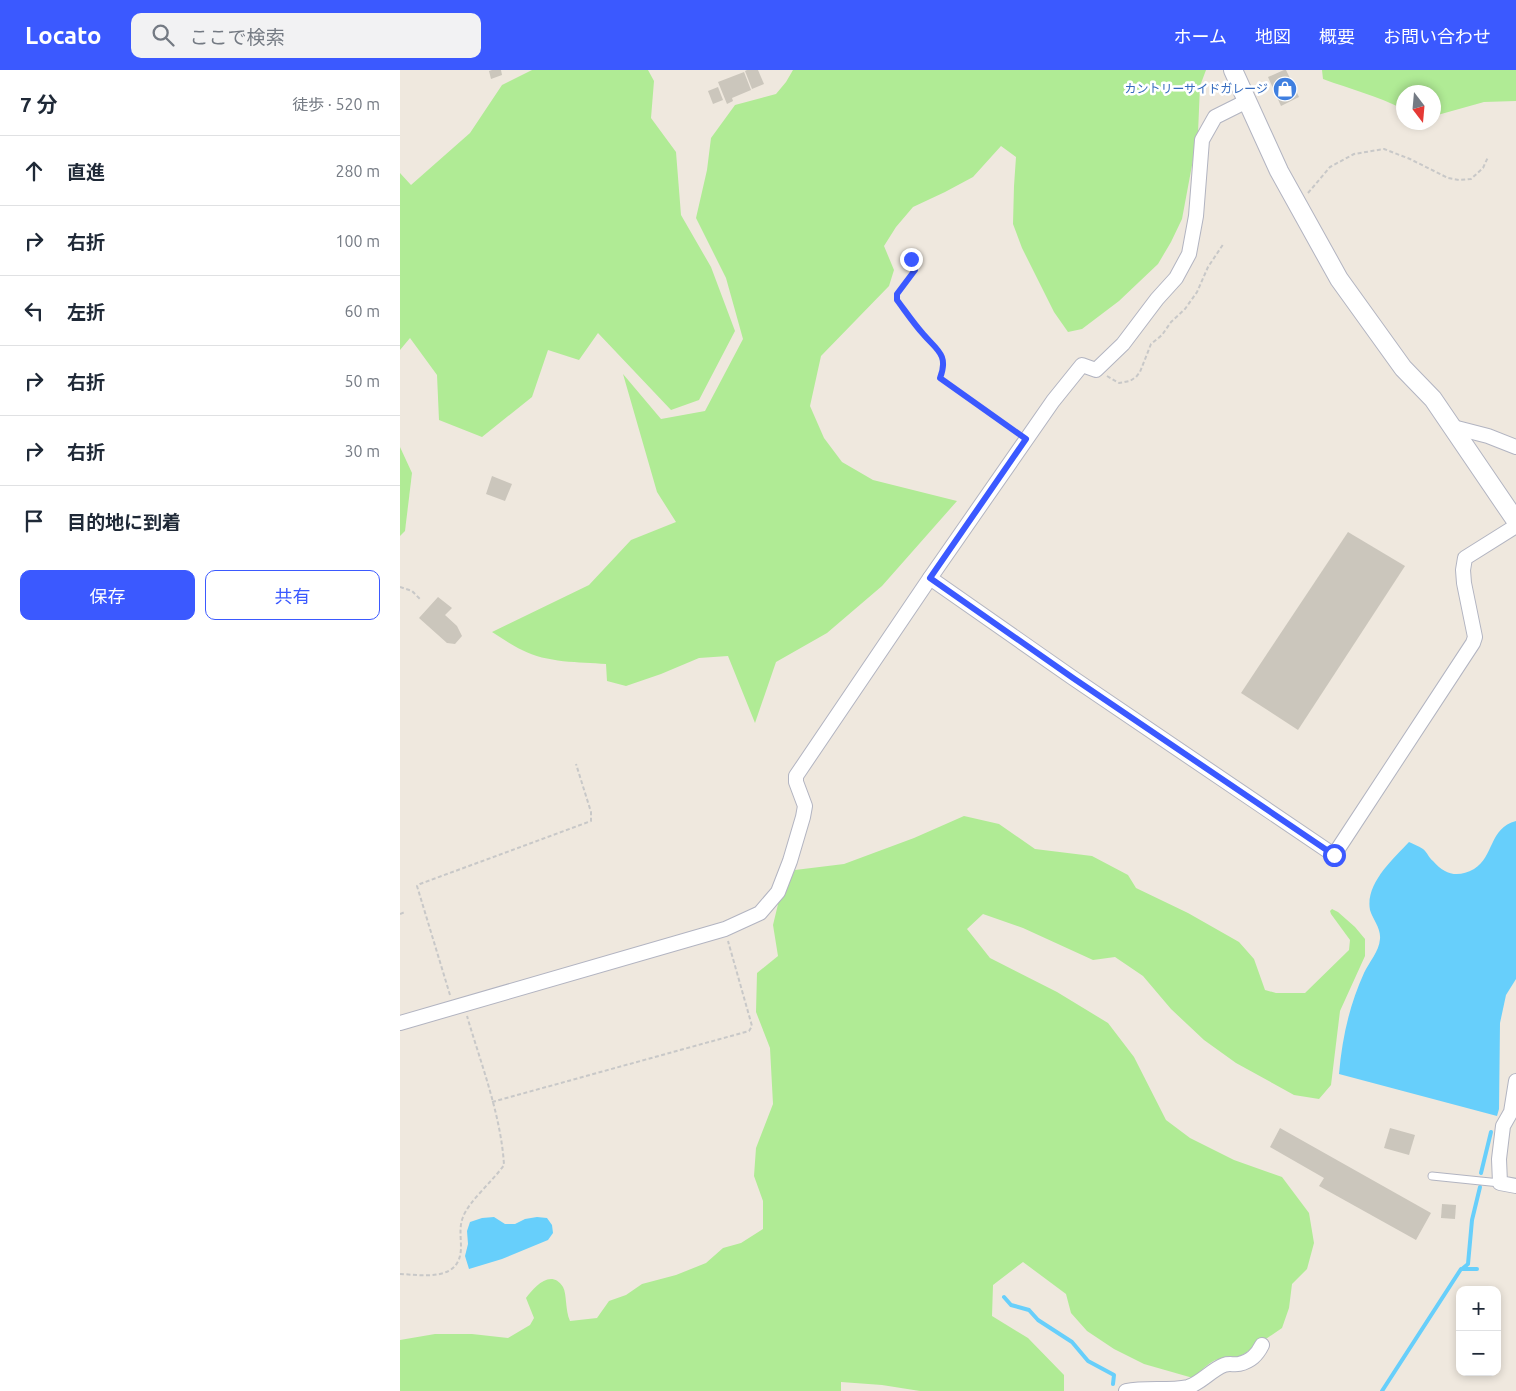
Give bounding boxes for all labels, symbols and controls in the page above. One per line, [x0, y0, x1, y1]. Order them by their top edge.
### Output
search box [131, 13, 481, 58]
icon: search [149, 21, 177, 49]
text: Locato [25, 22, 101, 49]
text: ここで検索 [189, 26, 284, 48]
text: ホーム [1174, 26, 1227, 46]
text: 地図 [1255, 26, 1291, 46]
text: 概要 [1319, 26, 1355, 46]
text: お問い合わせ [1383, 26, 1491, 46]
shop icon: カントリーサイドガレージ [1272, 76, 1298, 102]
place label: カントリーサイドガレージ [1124, 82, 1268, 95]
north arrow [1396, 85, 1441, 130]
text: 7 分 [20, 92, 58, 116]
text: 徒歩 · 520 m [292, 95, 380, 113]
icon: ahead [20, 157, 48, 185]
text: 直進 [67, 161, 105, 183]
text: 280 m [335, 162, 380, 180]
icon: right [20, 227, 48, 255]
text: 右折 [67, 231, 105, 253]
text: 100 m [335, 232, 380, 250]
route end [900, 248, 923, 271]
icon: left [20, 297, 48, 325]
text: 左折 [67, 301, 105, 323]
text: 60 m [344, 302, 380, 320]
icon: right [20, 367, 48, 395]
text: 右折 [67, 371, 105, 393]
text: 50 m [344, 372, 380, 390]
icon: right [20, 437, 48, 465]
text: 右折 [67, 441, 105, 463]
text: 30 m [344, 442, 380, 460]
icon: arrive [20, 507, 48, 535]
text: 目的地に到着 [67, 511, 181, 533]
button: 保存 [20, 570, 195, 620]
button: 共有 [205, 570, 380, 620]
route start [1323, 844, 1346, 867]
map controls [1456, 1286, 1501, 1376]
button: + [1456, 1286, 1501, 1331]
button: − [1456, 1331, 1501, 1376]

